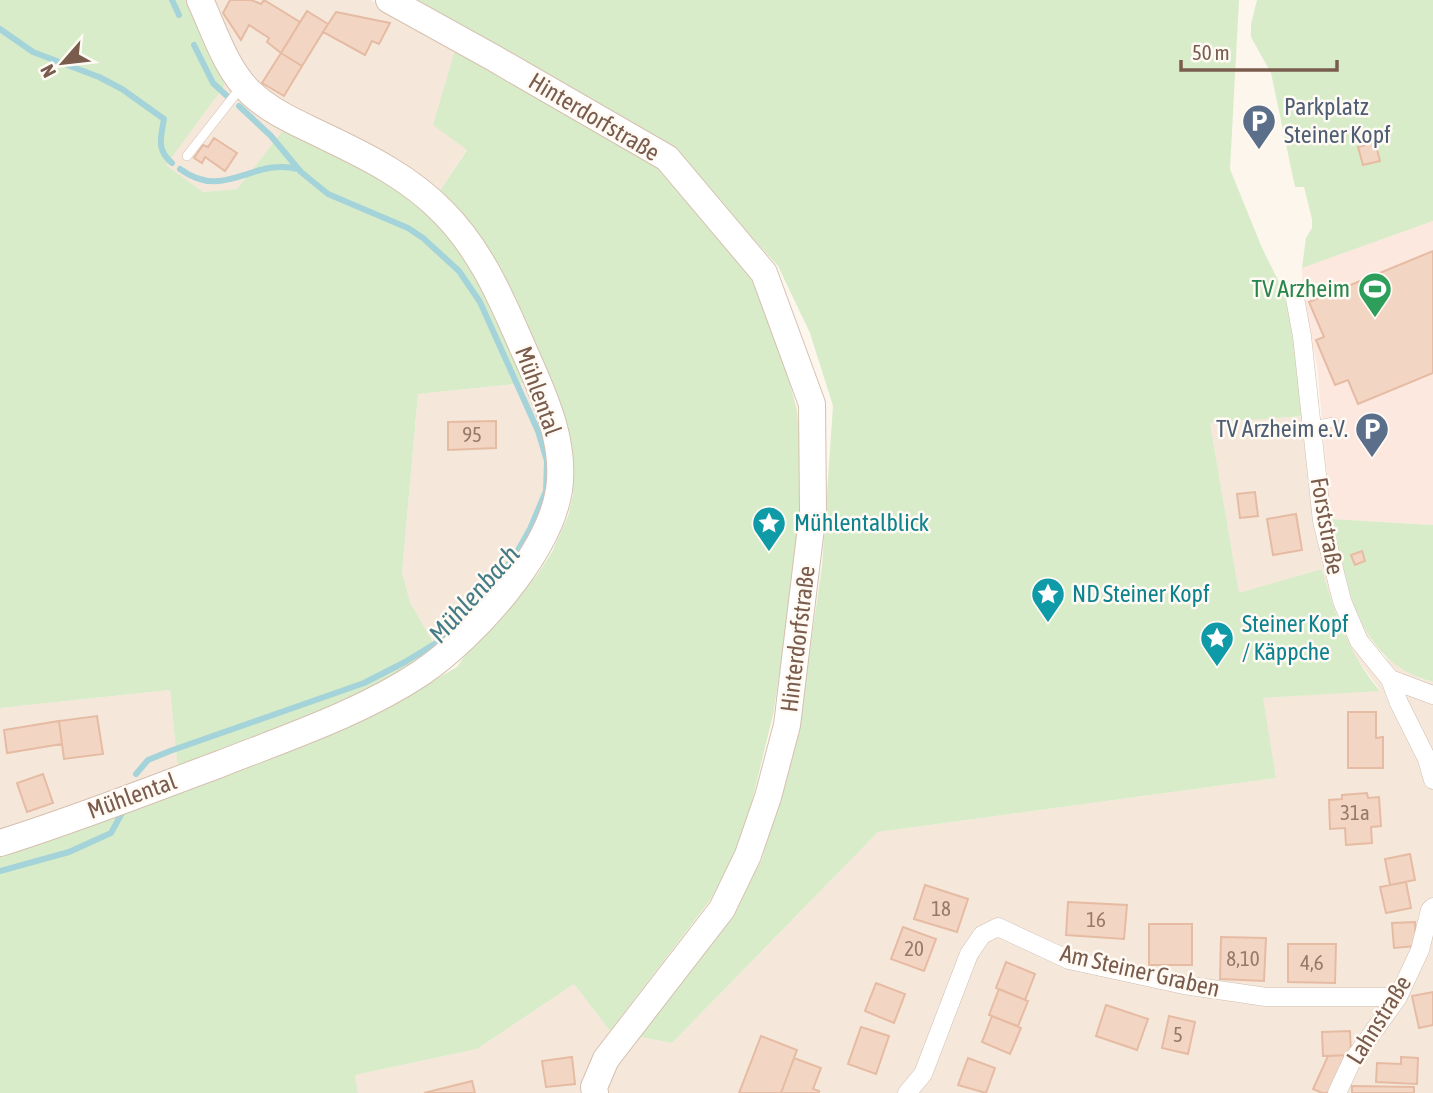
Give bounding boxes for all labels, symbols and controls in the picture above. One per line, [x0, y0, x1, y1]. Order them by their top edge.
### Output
north arrow [28, 28, 98, 98]
scale bar [1181, 28, 1337, 72]
text: 50 m [1192, 40, 1230, 64]
text: N [36, 61, 60, 81]
street label: Hinterdorfstraße [524, 67, 664, 166]
place label: Parkplatz Steiner Kopf [1284, 93, 1391, 148]
parking icon: Parkplatz Steiner Kopf [1240, 102, 1278, 151]
sports icon: TV Arzheim [1356, 270, 1394, 319]
place label: TV Arzheim [1252, 275, 1350, 302]
street label: Mühlental [510, 343, 567, 439]
parking icon: TV Arzheim e.V. [1353, 410, 1391, 459]
place label: TV Arzheim e.V. [1216, 415, 1348, 442]
house number: 95 [462, 422, 482, 446]
street label: Forststraße [1306, 475, 1349, 577]
place icon: Mühlentalblick [750, 504, 788, 553]
place label: Mühlentalblick [794, 509, 930, 536]
water label: Mühlenbach [423, 539, 526, 649]
street label: Hinterdorfstraße [775, 564, 820, 714]
place icon: ND Steiner Kopf [1029, 575, 1067, 624]
place label: ND Steiner Kopf [1072, 580, 1210, 607]
place label: Steiner Kopf / Käppche [1242, 610, 1349, 665]
place icon: Steiner Kopf / Käppche [1198, 619, 1236, 668]
street label: Mühlental [84, 767, 180, 824]
house number: 31a [1340, 800, 1370, 824]
house number: 18 [931, 896, 951, 920]
house number: 16 [1086, 907, 1106, 931]
house number: 20 [904, 936, 924, 960]
street label: Am Steiner Graben [1058, 939, 1222, 1002]
house number: 8,10 [1226, 946, 1260, 970]
house number: 4,6 [1300, 950, 1324, 974]
street label: Lahnstraße [1341, 971, 1416, 1069]
house number: 5 [1173, 1022, 1183, 1046]

